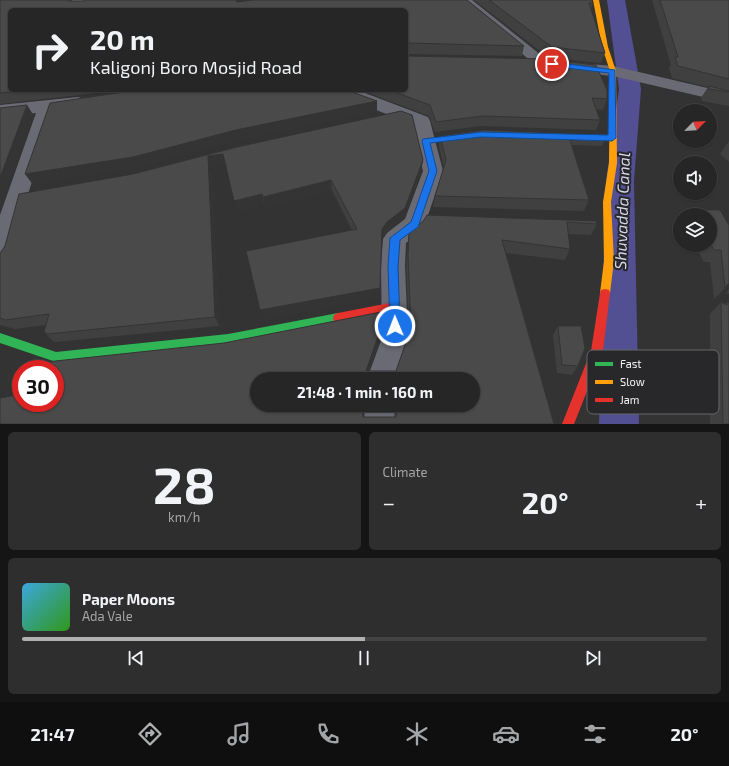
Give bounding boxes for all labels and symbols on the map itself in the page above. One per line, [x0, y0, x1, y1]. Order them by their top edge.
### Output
pin [535, 47, 569, 81]
north arrow [673, 104, 717, 148]
water label: Shuvadda Canal [610, 152, 633, 270]
position arrow [374, 305, 416, 347]
legend [587, 350, 719, 414]
text: Fast [620, 357, 642, 370]
speed limit sign: 30 [12, 360, 64, 412]
text: Slow [620, 375, 645, 388]
text: Jam [620, 393, 639, 406]

